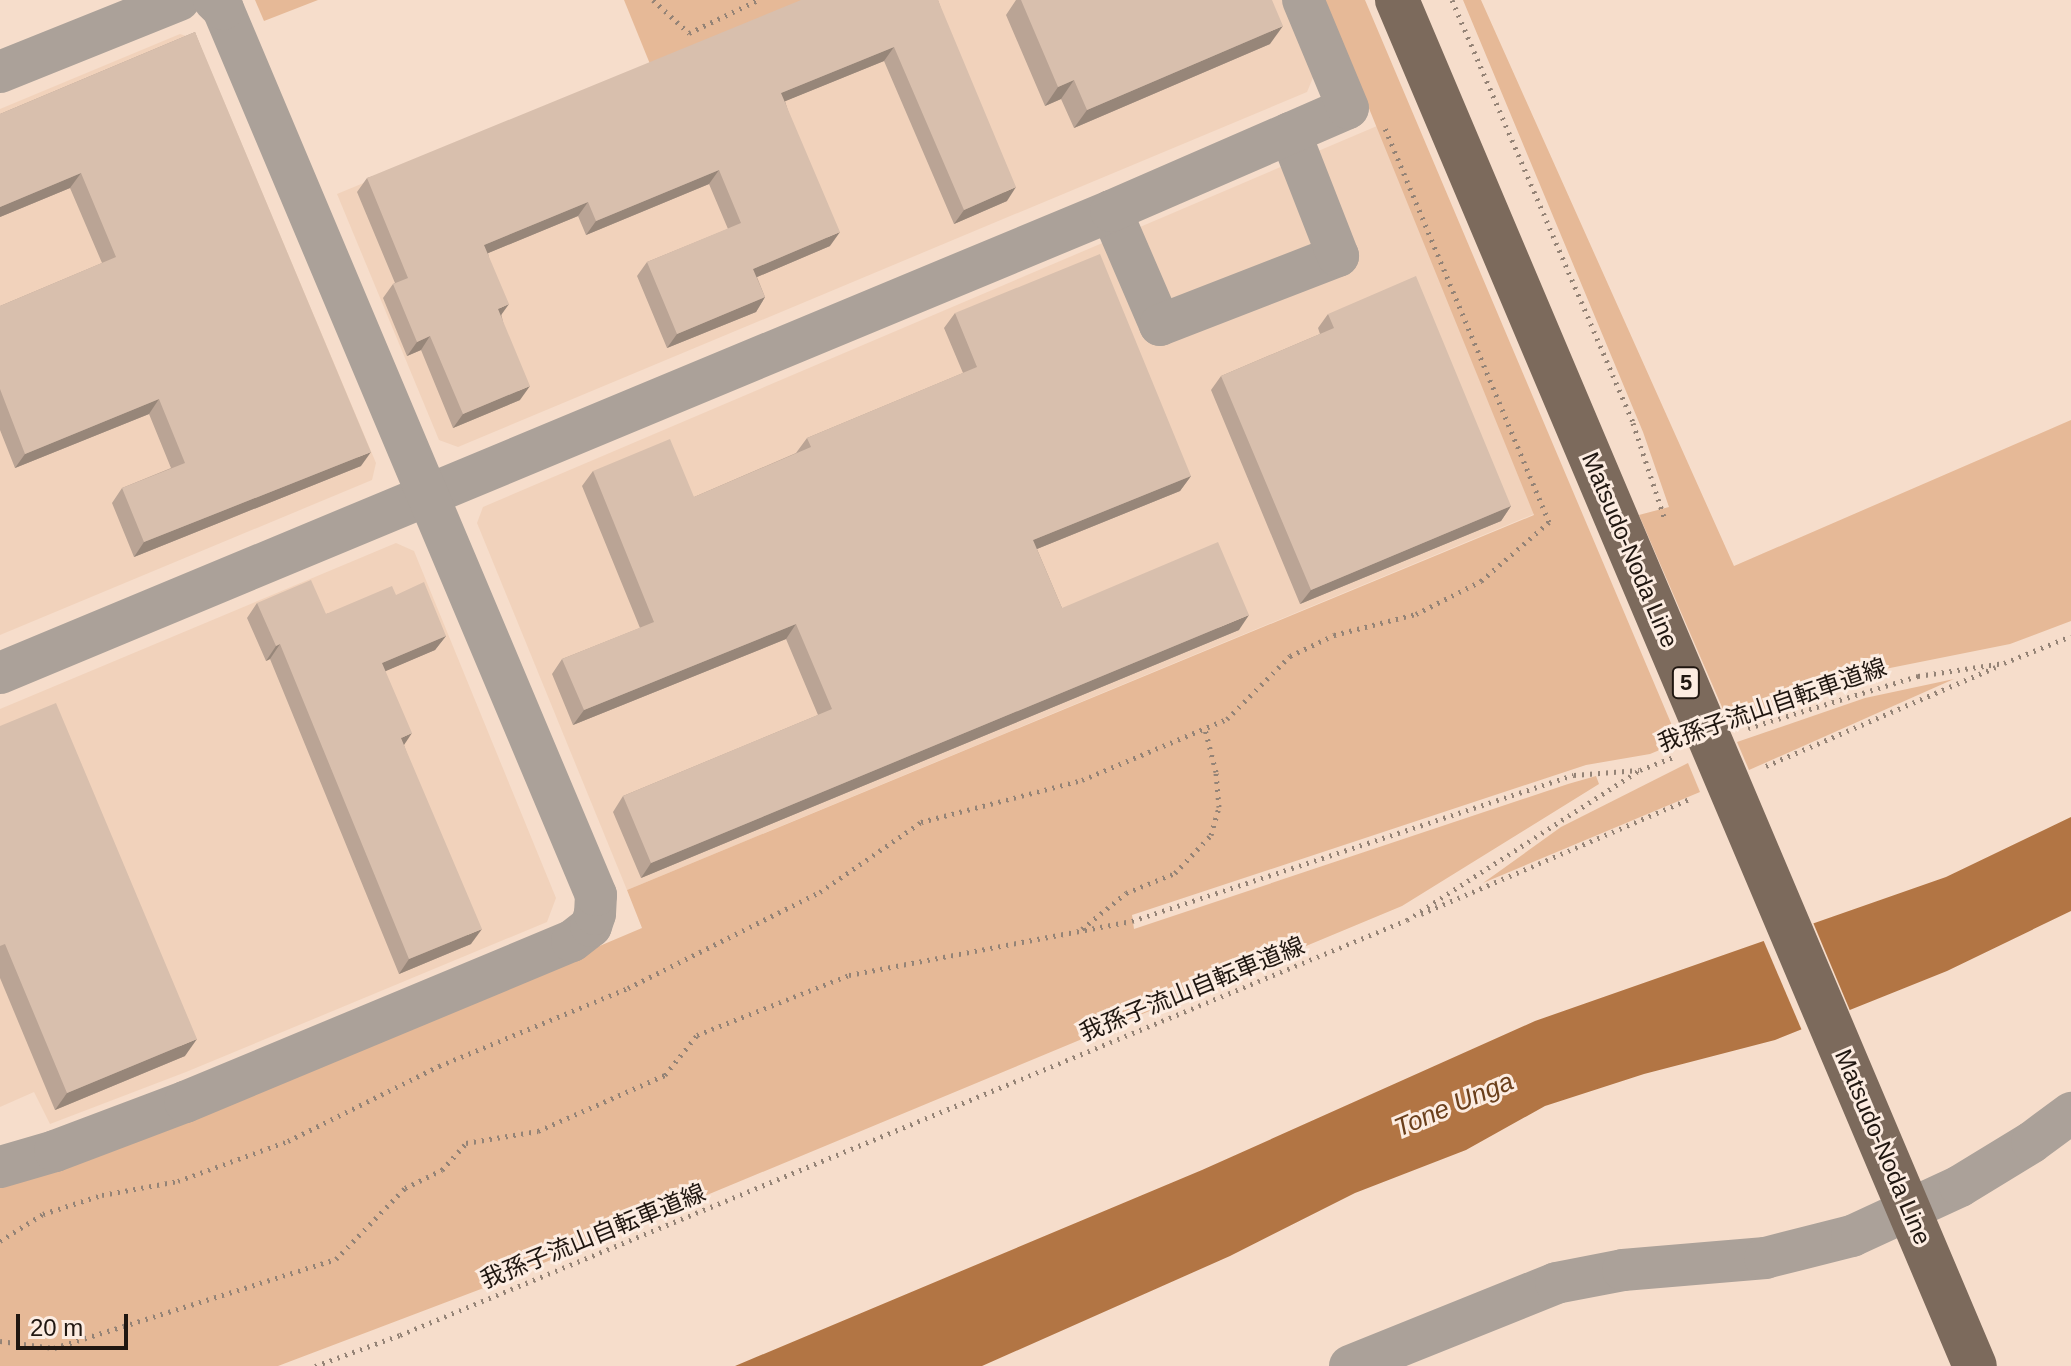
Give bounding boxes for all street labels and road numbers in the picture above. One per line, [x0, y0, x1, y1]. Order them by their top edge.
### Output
street label: Matsudo-Noda Line [1576, 448, 1684, 652]
street label: 我孫子流山自転車道線 [1654, 652, 1890, 758]
road number: 5 [1670, 665, 1702, 701]
street label: 我孫子流山自転車道線 [1075, 931, 1309, 1047]
street label: Matsudo-Noda Line [1829, 1045, 1937, 1249]
street label: 我孫子流山自転車道線 [476, 1178, 710, 1294]

